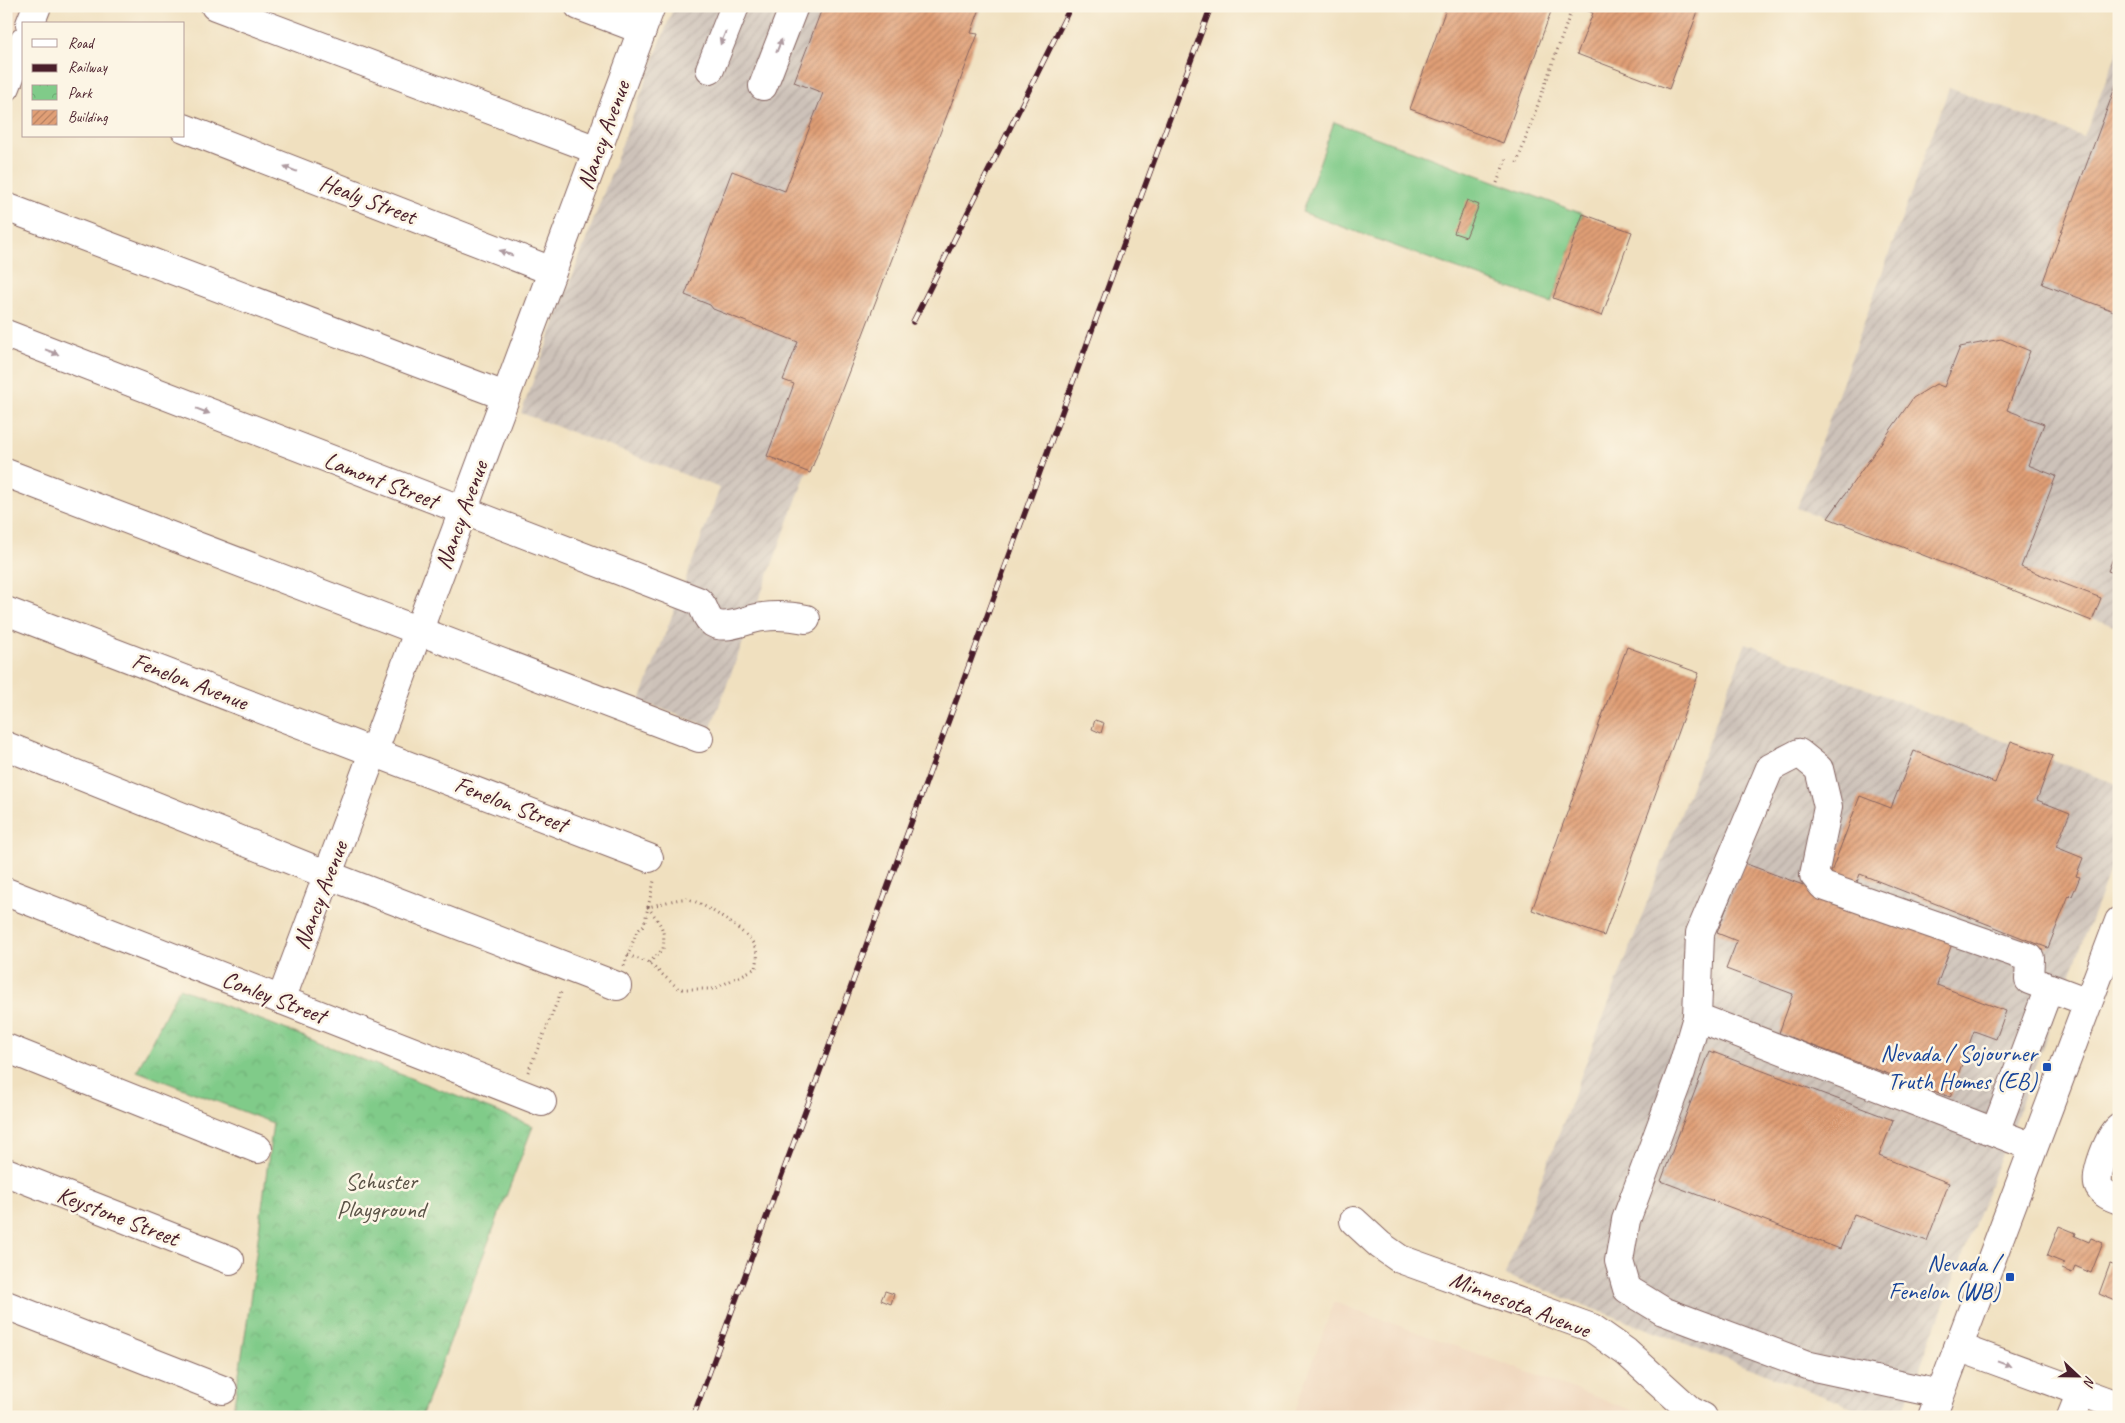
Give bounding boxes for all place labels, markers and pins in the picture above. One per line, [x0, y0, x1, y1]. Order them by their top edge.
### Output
place label: Nevada / Sojourner Truth Homes (EB) [1880, 1038, 2039, 1096]
marker: Nevada / Sojourner Truth Homes (EB) [2041, 1061, 2053, 1073]
place label: Nevada / Fenelon (WB) [1889, 1248, 2005, 1306]
marker: Nevada / Fenelon (WB) [2004, 1271, 2016, 1283]

